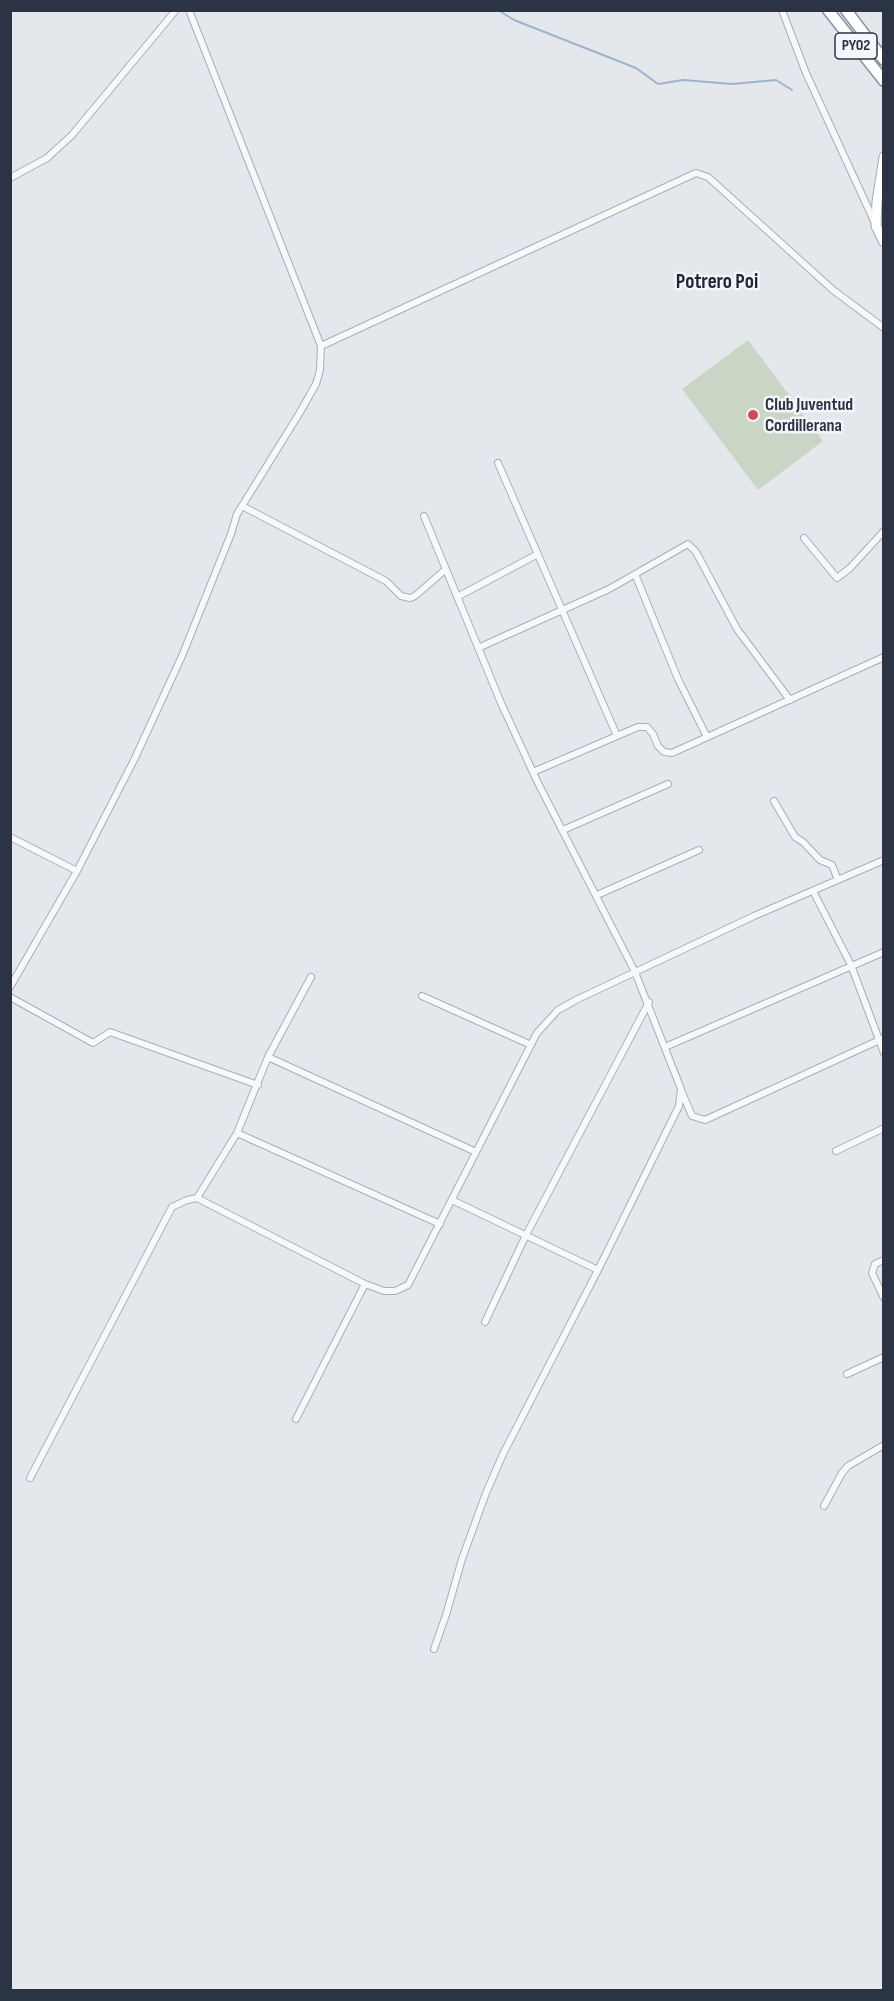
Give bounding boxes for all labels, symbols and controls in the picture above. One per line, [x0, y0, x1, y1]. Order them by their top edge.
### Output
road number: PY02 [835, 33, 877, 59]
district label: Potrero Poi [676, 270, 758, 296]
place label: Club Juventud Cordillerana [765, 394, 853, 436]
marker: Club Juventud Cordillerana [746, 408, 760, 422]

